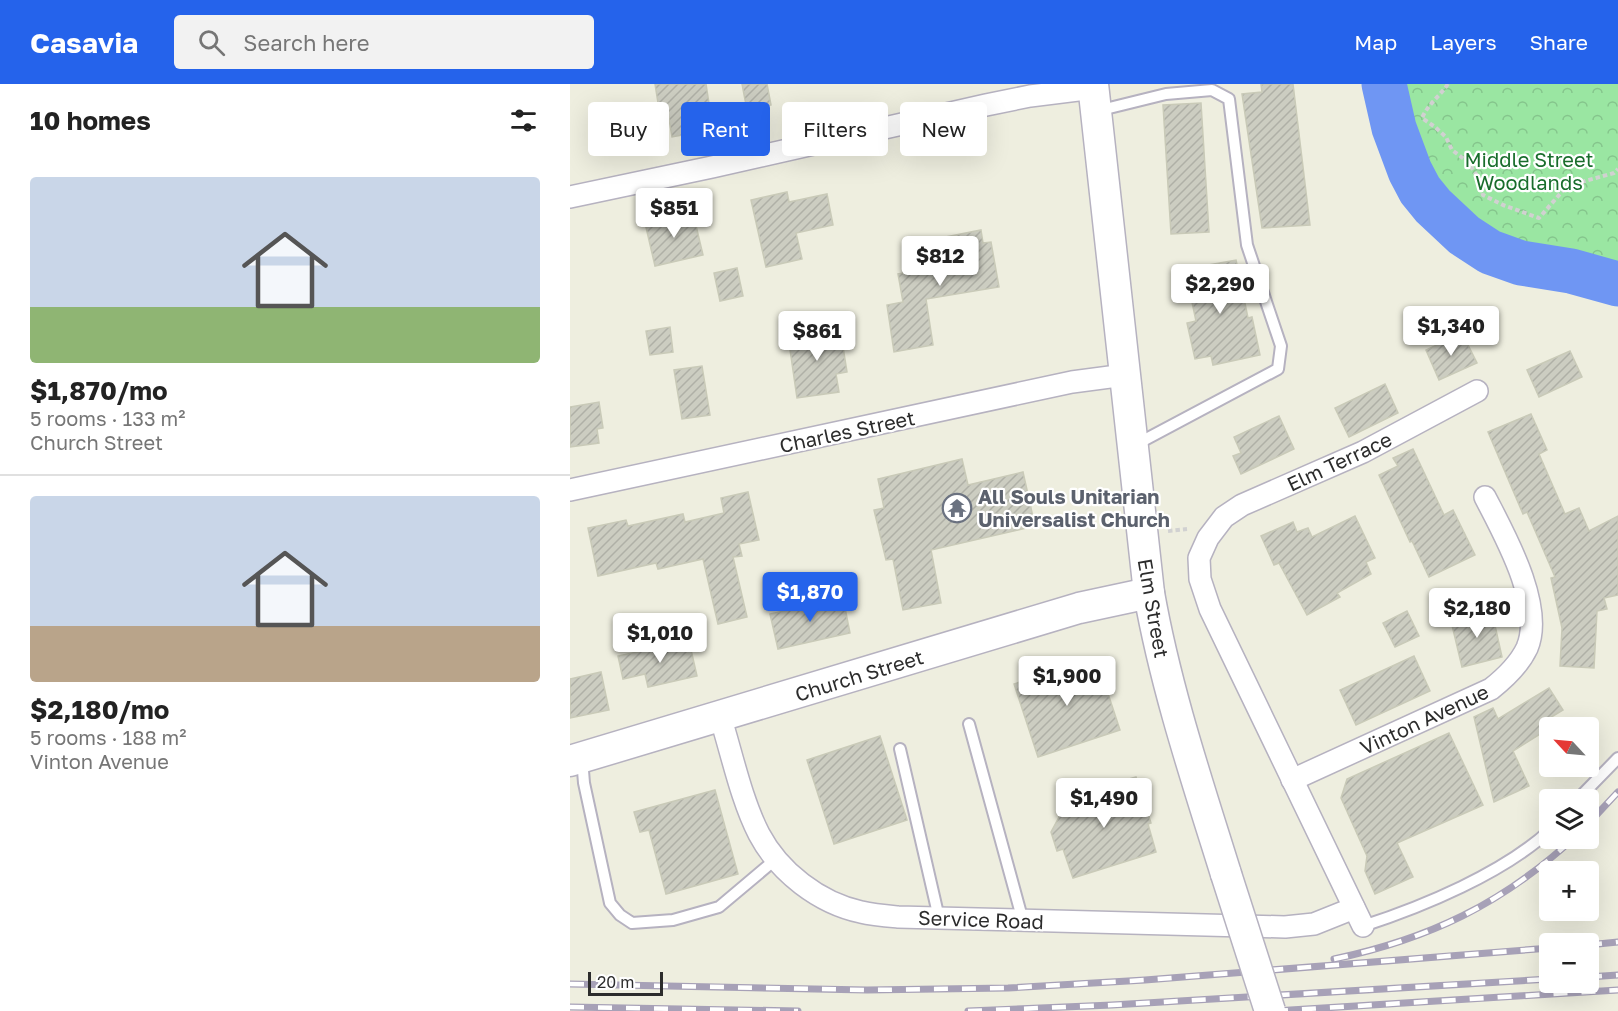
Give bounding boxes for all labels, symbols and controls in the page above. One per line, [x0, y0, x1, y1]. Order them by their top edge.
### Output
search box [174, 15, 594, 69]
text: Casavia [30, 26, 138, 59]
icon: search [195, 26, 228, 59]
text: Search here [243, 29, 369, 56]
text: Map [1354, 29, 1397, 55]
text: Layers [1430, 29, 1497, 55]
text: Share [1530, 29, 1588, 55]
chip: Buy [588, 102, 669, 156]
chip: Rent [681, 102, 770, 156]
chip: Filters [782, 102, 888, 156]
chip: New [900, 102, 987, 156]
icon: filters [507, 104, 540, 137]
text: 10 homes [30, 105, 151, 136]
park label: Middle Street Woodlands [1464, 147, 1594, 194]
pin: $851 [638, 188, 710, 239]
text: $851 [650, 195, 698, 219]
icon: home [231, 216, 339, 324]
pin: $812 [904, 236, 976, 287]
text: $812 [916, 243, 964, 267]
pin: $2,290 [1171, 264, 1269, 315]
text: $2,290 [1185, 271, 1255, 295]
pin: $1,340 [1402, 306, 1500, 357]
pin: $861 [781, 311, 853, 362]
text: $1,340 [1417, 313, 1485, 337]
text: $861 [792, 318, 842, 342]
text: $1,870/mo [30, 375, 168, 406]
street label: Charles Street [777, 405, 917, 457]
text: 5 rooms · 133 m² [30, 406, 186, 430]
street label: Elm Terrace [1283, 426, 1395, 496]
text: Church Street [30, 430, 163, 454]
place label: All Souls Unitarian Universalist Church [978, 484, 1170, 531]
temple icon: All Souls Unitarian Universalist Church [941, 492, 973, 524]
icon: home [231, 535, 339, 643]
street label: Elm Street [1133, 556, 1175, 660]
pin: $1,870 [761, 572, 859, 623]
text: $1,870 [777, 579, 843, 603]
pin: $2,180 [1428, 588, 1526, 639]
text: $2,180 [1443, 595, 1511, 619]
pin: $1,010 [611, 613, 709, 664]
text: $1,010 [627, 620, 693, 644]
street label: Church Street [792, 644, 926, 706]
pin: $1,900 [1018, 656, 1116, 707]
text: $1,900 [1033, 663, 1101, 687]
street label: Vinton Avenue [1356, 679, 1492, 759]
text: $2,180/mo [30, 694, 169, 725]
north arrow [1539, 717, 1599, 777]
map controls [1539, 717, 1599, 993]
text: 5 rooms · 188 m² [30, 725, 187, 749]
text: Vinton Avenue [30, 749, 169, 773]
pin: $1,490 [1055, 778, 1153, 829]
text: $1,490 [1070, 785, 1138, 809]
button: layers [1539, 789, 1599, 849]
button: + [1539, 861, 1599, 921]
street label: Service Road [918, 905, 1044, 933]
button: − [1539, 933, 1599, 993]
scale bar [588, 969, 663, 996]
text: 20 m [597, 972, 634, 992]

